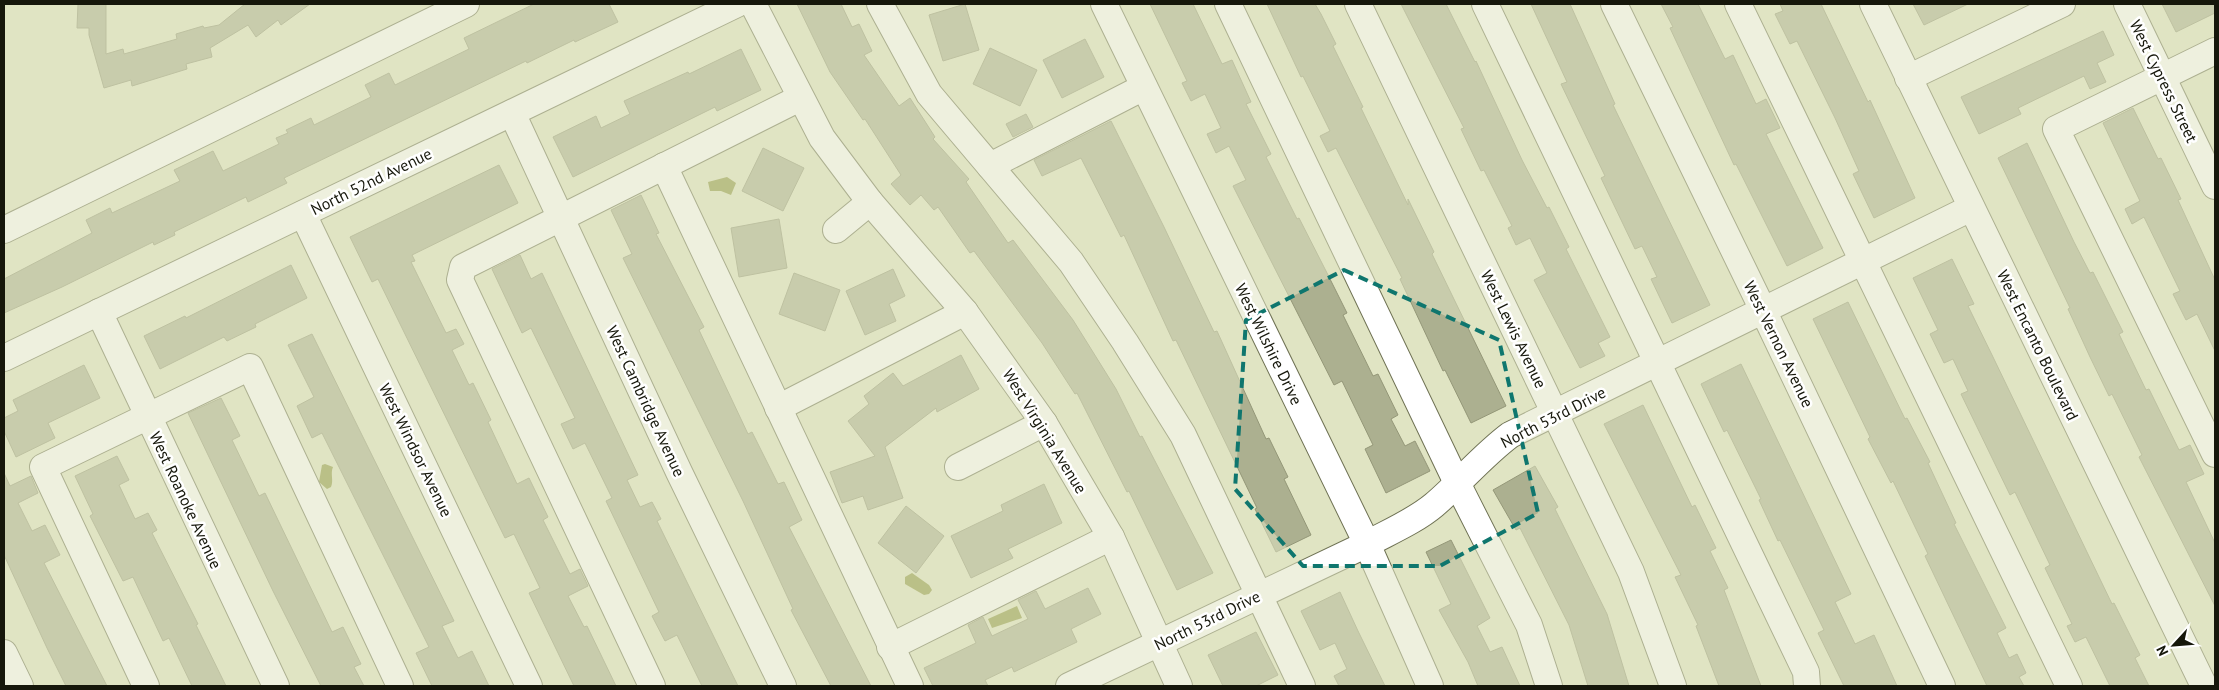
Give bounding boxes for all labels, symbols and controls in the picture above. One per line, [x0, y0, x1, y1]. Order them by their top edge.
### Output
street label: West Cypress Street [2126, 16, 2203, 146]
street label: North 52nd Avenue [307, 143, 435, 219]
street label: West Encanto Boulevard [1993, 266, 2083, 424]
street label: West Lewis Avenue [1477, 267, 1551, 391]
street label: West Vernon Avenue [1740, 278, 1818, 410]
street label: West Wilshire Drive [1231, 280, 1307, 408]
street label: West Cambridge Avenue [602, 322, 690, 480]
street label: West Virginia Avenue [999, 365, 1091, 497]
street label: West Windsor Avenue [375, 380, 457, 520]
street label: North 53rd Drive [1497, 382, 1609, 452]
street label: West Roanoke Avenue [145, 428, 227, 572]
street label: North 53rd Drive [1151, 586, 1263, 654]
north arrow [2149, 620, 2199, 670]
text: N [2152, 643, 2172, 659]

